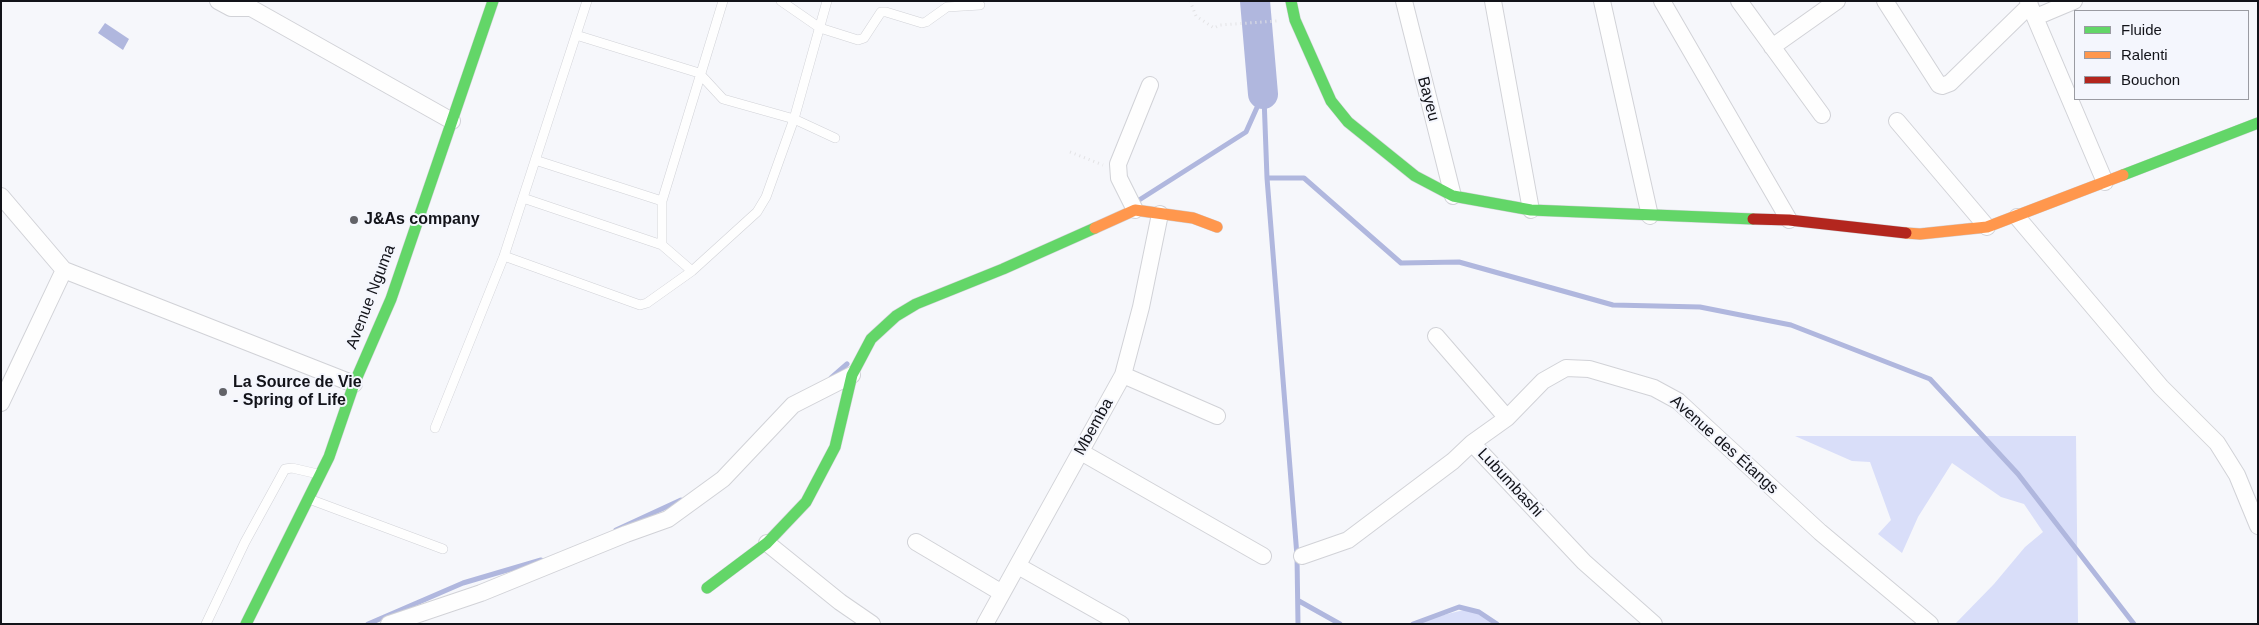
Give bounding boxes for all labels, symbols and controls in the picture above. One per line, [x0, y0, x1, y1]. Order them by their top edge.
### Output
legend [2074, 10, 2249, 100]
text: Fluide [2121, 21, 2162, 38]
text: Ralenti [2121, 46, 2168, 63]
text: Bouchon [2121, 71, 2180, 88]
street label: Bayeu [1413, 75, 1443, 123]
place label: J&As company [364, 210, 480, 230]
marker: J&As company [348, 214, 360, 226]
street label: Avenue Nguma [342, 242, 400, 352]
place label: La Source de Vie - Spring of Life [233, 373, 362, 411]
marker: La Source de Vie - Spring of Life [217, 386, 229, 398]
street label: Avenue des Étangs [1666, 392, 1782, 498]
street label: Mbemba [1071, 395, 1117, 459]
street label: Lubumbashi [1473, 445, 1547, 521]

